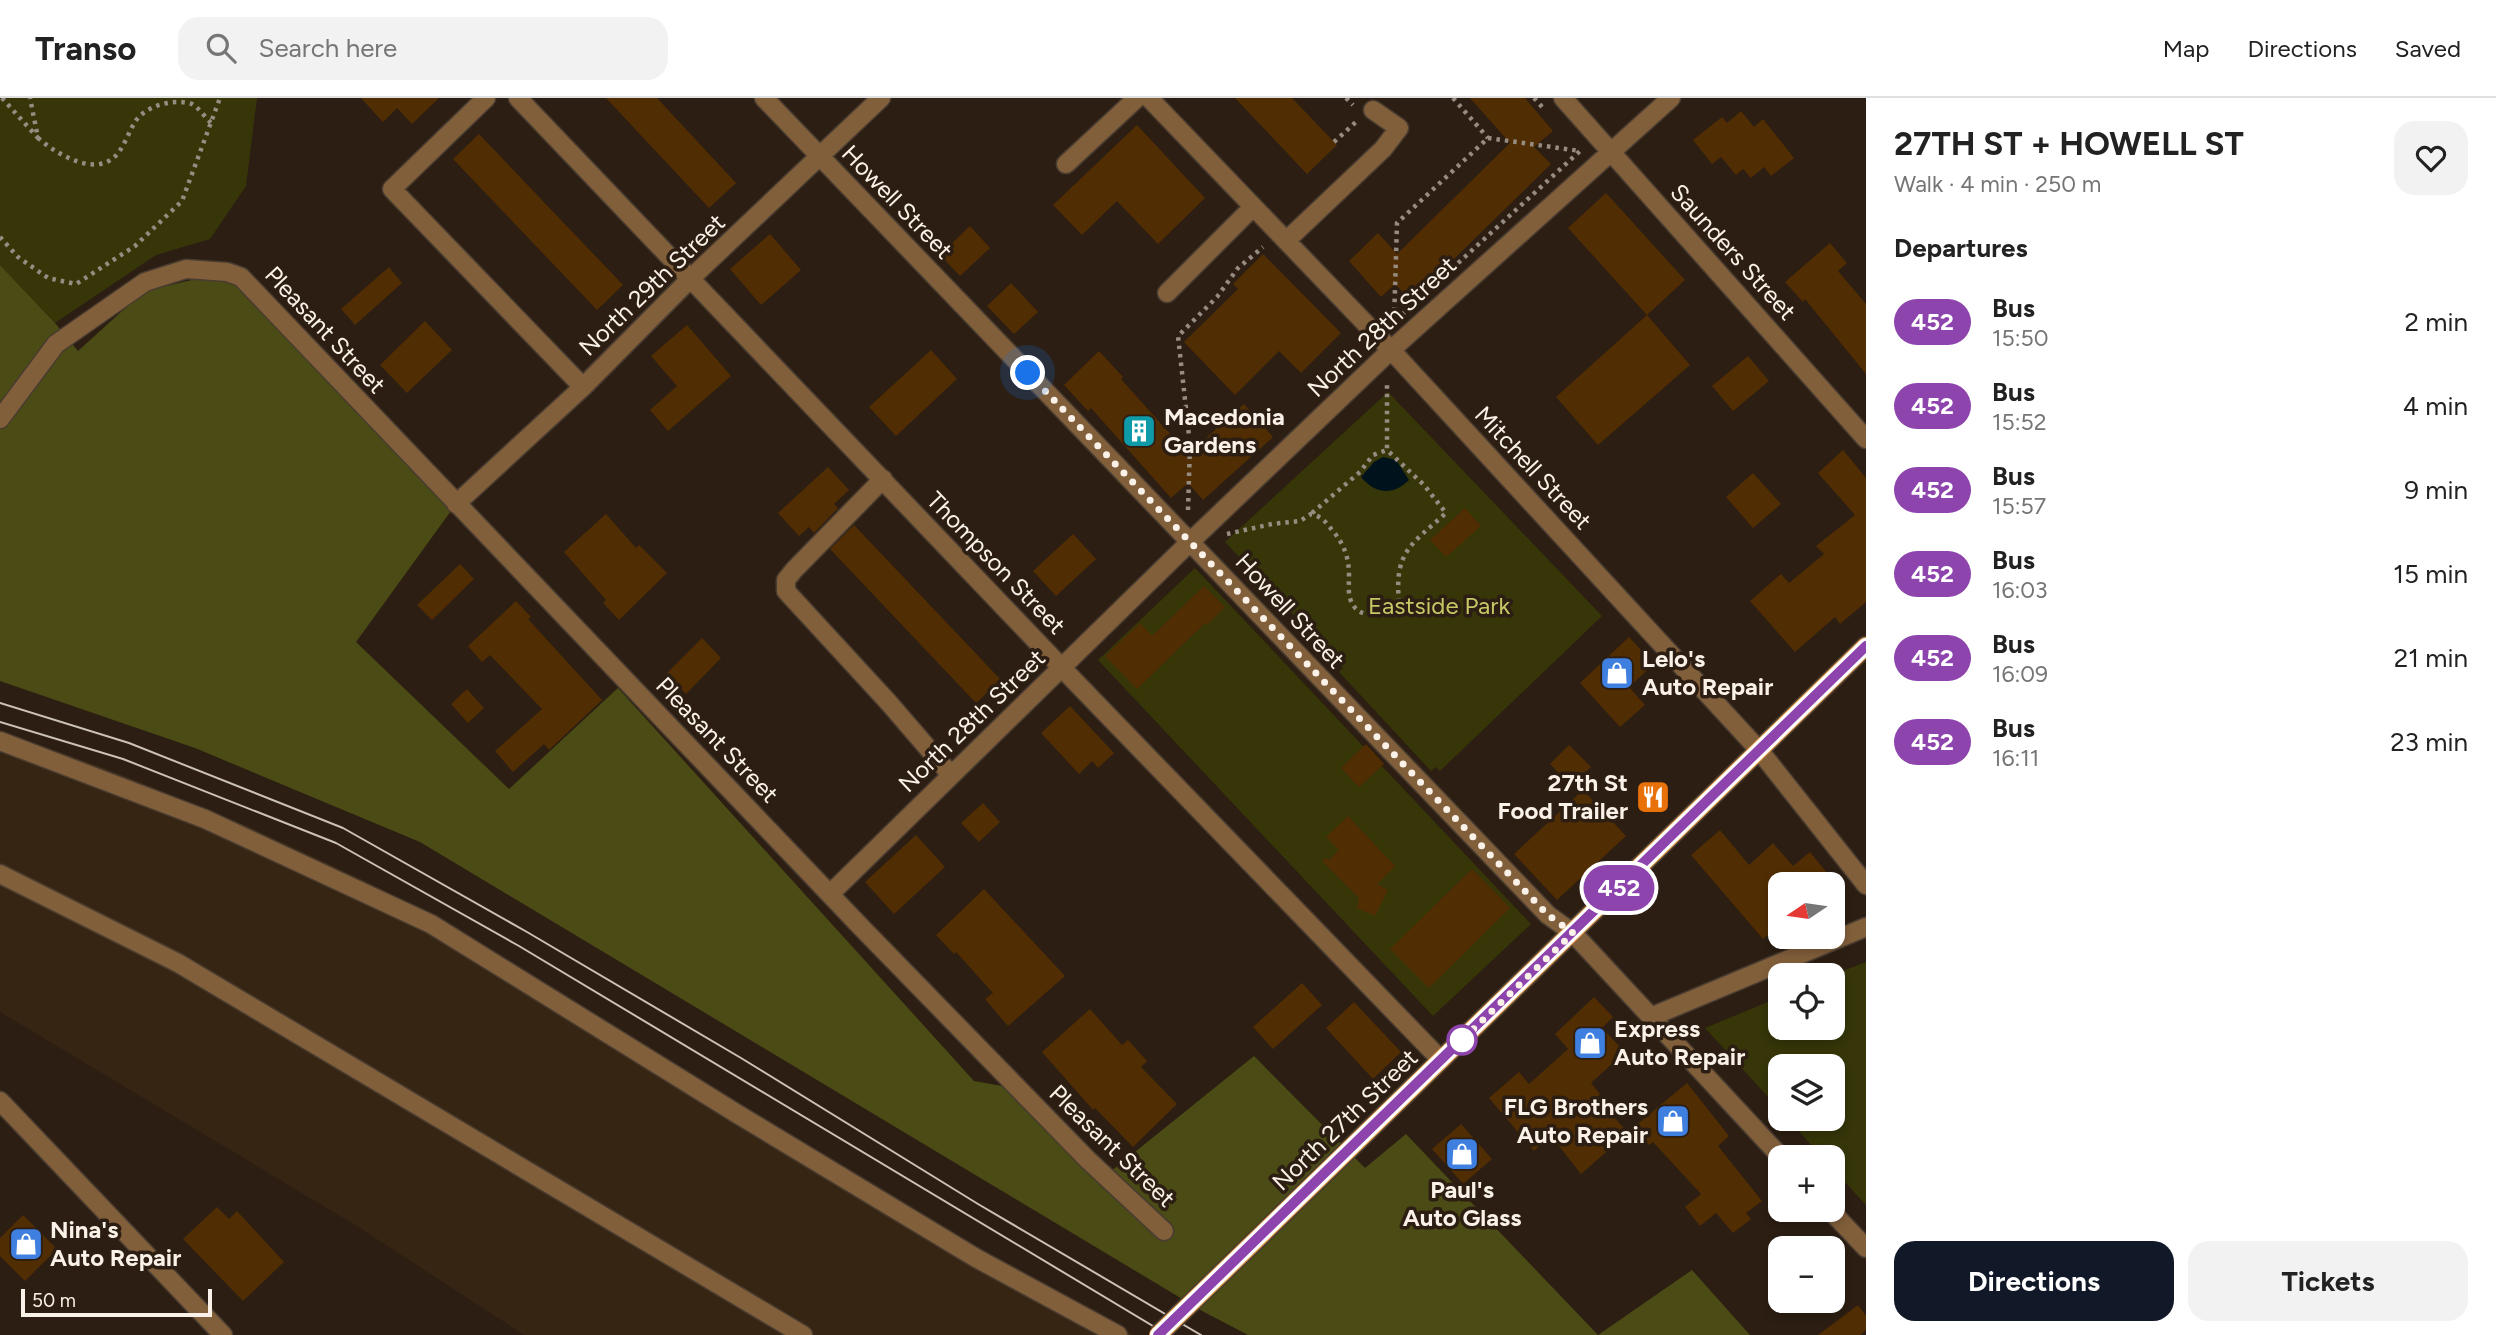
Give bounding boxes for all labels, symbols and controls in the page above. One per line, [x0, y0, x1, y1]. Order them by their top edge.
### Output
search box [178, 17, 668, 80]
text: Transo [35, 29, 136, 68]
icon: search [202, 29, 240, 67]
text: Search here [258, 32, 397, 64]
text: Map [2163, 34, 2209, 63]
text: Directions [2247, 34, 2357, 63]
text: Saved [2395, 34, 2461, 63]
button: heart [2394, 121, 2468, 195]
text: 27TH ST + HOWELL ST [1894, 124, 2244, 163]
street label: Howell Street [836, 139, 959, 265]
text: Walk · 4 min · 250 m [1894, 170, 2101, 198]
street label: Saunders Street [1665, 178, 1802, 326]
street label: North 29th Street [573, 208, 731, 362]
text: Departures [1894, 232, 2028, 264]
street label: North 28th Street [1301, 250, 1462, 403]
street label: Pleasant Street [259, 260, 392, 399]
text: Bus [1992, 292, 2035, 324]
text: 2 min [2404, 306, 2468, 338]
text: 452 [1911, 307, 1954, 336]
text: 15:50 [1992, 324, 2049, 352]
your location [1010, 355, 1045, 390]
text: Bus [1992, 376, 2035, 408]
text: 4 min [2403, 390, 2468, 422]
text: 452 [1911, 391, 1954, 420]
street label: Mitchell Street [1469, 400, 1598, 535]
place label: Macedonia Gardens [1164, 402, 1285, 459]
text: 15:52 [1992, 408, 2047, 436]
building icon: Macedonia Gardens [1120, 412, 1158, 450]
text: Bus [1992, 460, 2035, 492]
text: 9 min [2404, 474, 2468, 506]
text: 452 [1911, 475, 1954, 504]
street label: Thompson Street [921, 485, 1072, 640]
text: 15:57 [1992, 492, 2046, 520]
text: Bus [1992, 544, 2035, 576]
street label: Howell Street [1230, 547, 1351, 674]
text: 15 min [2393, 558, 2468, 590]
text: 452 [1911, 559, 1954, 588]
text: 16:03 [1992, 576, 2048, 604]
park label: Eastside Park [1368, 591, 1510, 620]
text: Bus [1992, 628, 2035, 660]
text: 21 min [2394, 642, 2468, 674]
street label: North 28th Street [892, 643, 1051, 798]
text: 452 [1911, 643, 1954, 672]
place label: Lelo's Auto Repair [1642, 644, 1773, 701]
shop icon: Lelo's Auto Repair [1598, 654, 1636, 692]
text: 16:09 [1992, 660, 2048, 688]
street label: Pleasant Street [650, 671, 785, 809]
text: Bus [1992, 712, 2035, 744]
text: 23 min [2390, 726, 2468, 758]
text: 452 [1911, 727, 1954, 756]
text: 16:11 [1992, 744, 2039, 772]
place label: 27th St Food Trailer [1497, 768, 1628, 825]
restaurant icon: 27th St Food Trailer [1634, 778, 1672, 816]
line badge: 452 [1579, 865, 1659, 911]
north arrow [1768, 872, 1844, 948]
map controls [1768, 872, 1845, 1313]
text: 452 [1597, 873, 1641, 902]
button: locate [1768, 963, 1845, 1040]
place label: Express Auto Repair [1614, 1014, 1745, 1071]
shop icon: Express Auto Repair [1571, 1024, 1609, 1062]
unlabelled marker [1447, 1025, 1477, 1055]
street label: North 27th Street [1266, 1043, 1423, 1196]
button: layers [1768, 1054, 1845, 1131]
street label: Pleasant Street [1043, 1078, 1181, 1213]
place label: FLG Brothers Auto Repair [1504, 1092, 1648, 1149]
shop icon: FLG Brothers Auto Repair [1654, 1102, 1692, 1140]
shop icon: Paul's Auto Glass [1443, 1135, 1481, 1173]
button: + [1768, 1145, 1845, 1222]
place label: Paul's Auto Glass [1403, 1175, 1521, 1232]
place label: Nina's Auto Repair [50, 1215, 181, 1272]
shop icon: Nina's Auto Repair [7, 1225, 45, 1263]
button: − [1768, 1236, 1845, 1313]
button: Directions [1894, 1241, 2174, 1321]
button: Tickets [2188, 1241, 2468, 1321]
scale bar [21, 1286, 212, 1318]
text: 50 m [32, 1289, 76, 1312]

